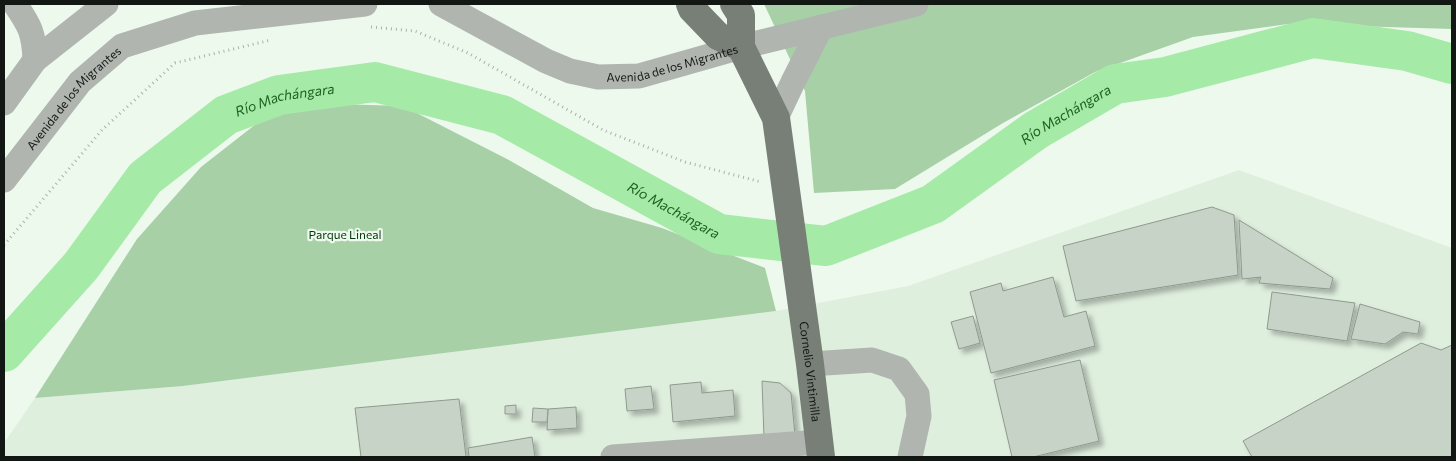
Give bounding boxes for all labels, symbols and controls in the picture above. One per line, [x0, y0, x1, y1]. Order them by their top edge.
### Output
street label: Avenida de los Migrantes [606, 41, 739, 84]
street label: Avenida de los Migrantes [23, 43, 124, 152]
water label: Río Machángara [232, 79, 335, 119]
water label: Río Machángara [1017, 80, 1113, 147]
water label: Río Machángara [625, 177, 723, 242]
park label: Parque Lineal [308, 227, 382, 241]
street label: Cornelio Vintimilla [797, 320, 824, 423]

